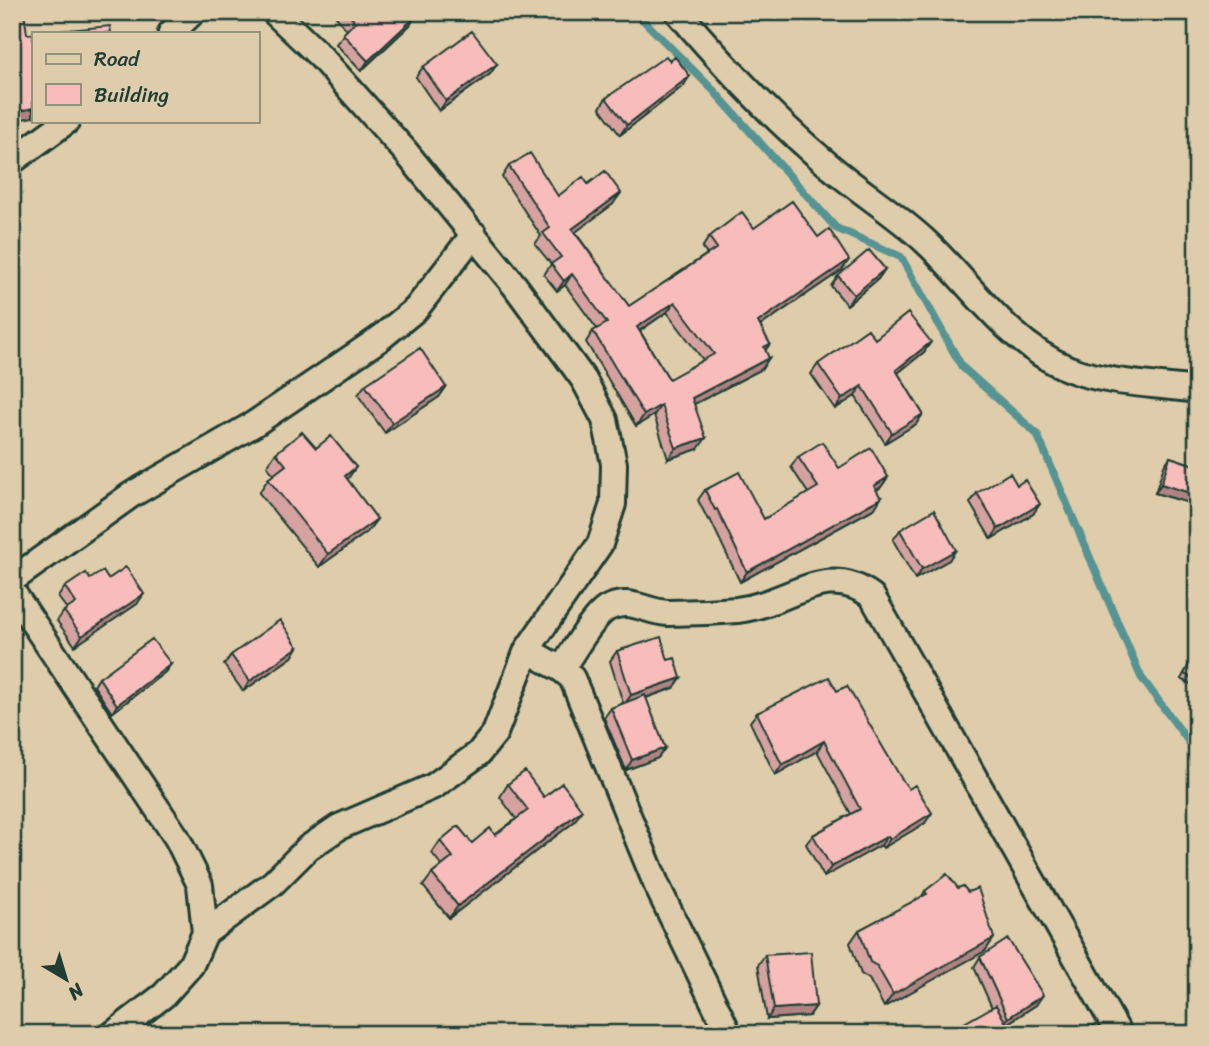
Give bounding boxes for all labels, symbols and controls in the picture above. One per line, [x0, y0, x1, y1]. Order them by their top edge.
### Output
legend [32, 32, 259, 122]
text: Road [94, 40, 141, 78]
text: Building [94, 76, 170, 114]
north arrow [32, 944, 102, 1014]
text: N [60, 974, 92, 1010]

